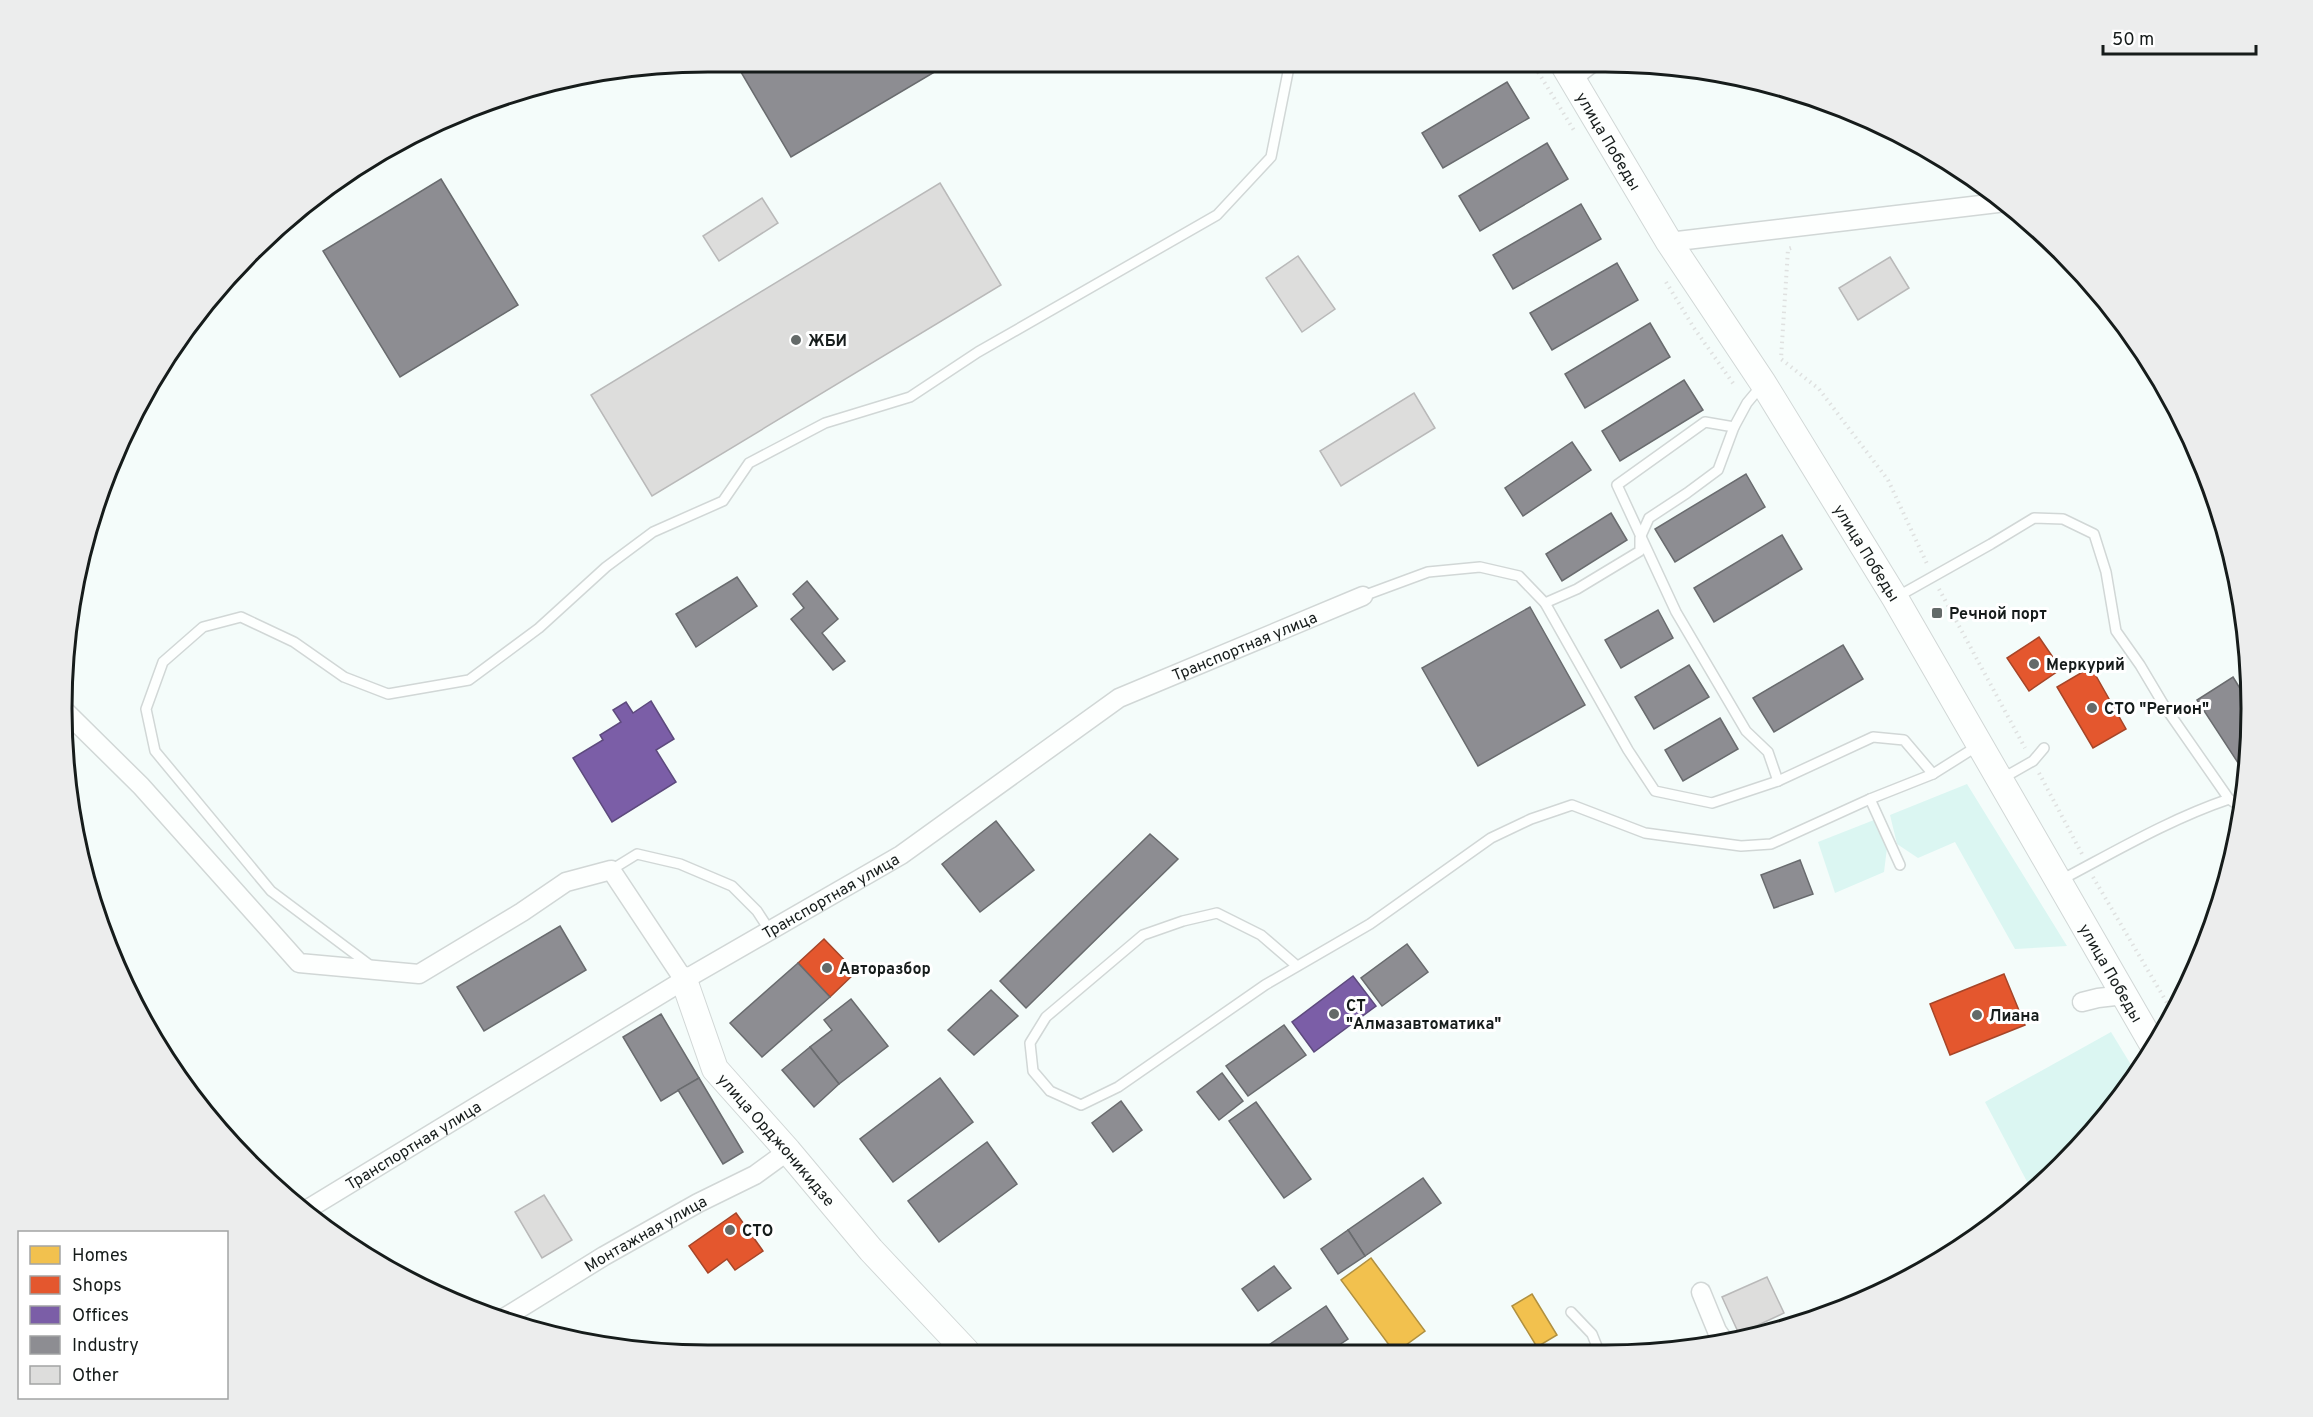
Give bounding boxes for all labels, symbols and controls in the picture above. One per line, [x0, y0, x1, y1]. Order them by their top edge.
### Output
scale bar [2103, 18, 2256, 56]
text: 50 m [2112, 29, 2154, 52]
street label: улица Победы [1570, 89, 1644, 195]
place label: ЖБИ [808, 332, 847, 352]
marker: ЖБИ [789, 333, 803, 347]
street label: улица Победы [1828, 501, 1903, 606]
place label: Речной порт [1949, 605, 2047, 625]
marker: Речной порт [1930, 606, 1944, 620]
street label: Транспортная улица [1170, 608, 1320, 687]
place label: Меркурий [2046, 656, 2125, 676]
marker: Меркурий [2027, 657, 2041, 671]
place label: СТО "Регион" [2104, 700, 2209, 720]
marker: СТО "Регион" [2085, 701, 2099, 715]
street label: Транспортная улица [759, 850, 904, 945]
street label: улица Победы [2073, 921, 2146, 1027]
place label: Авторазбор [839, 960, 931, 980]
marker: Авторазбор [820, 961, 834, 975]
place label: СТ "Алмазавтоматика" [1346, 997, 1501, 1035]
marker: СТ "Алмазавтоматика" [1327, 1007, 1341, 1021]
place label: Лиана [1989, 1007, 2039, 1027]
marker: Лиана [1970, 1008, 1984, 1022]
street label: улица Орджоникидзе [712, 1070, 838, 1211]
street label: Транспортная улица [343, 1098, 486, 1195]
street label: Монтажная улица [581, 1192, 711, 1278]
place label: СТО [742, 1222, 773, 1242]
marker: СТО [723, 1223, 737, 1237]
legend [18, 1231, 228, 1399]
text: Homes [72, 1245, 128, 1268]
text: Shops [72, 1275, 122, 1298]
text: Offices [72, 1305, 129, 1328]
text: Industry [72, 1335, 139, 1358]
text: Other [72, 1365, 119, 1388]

